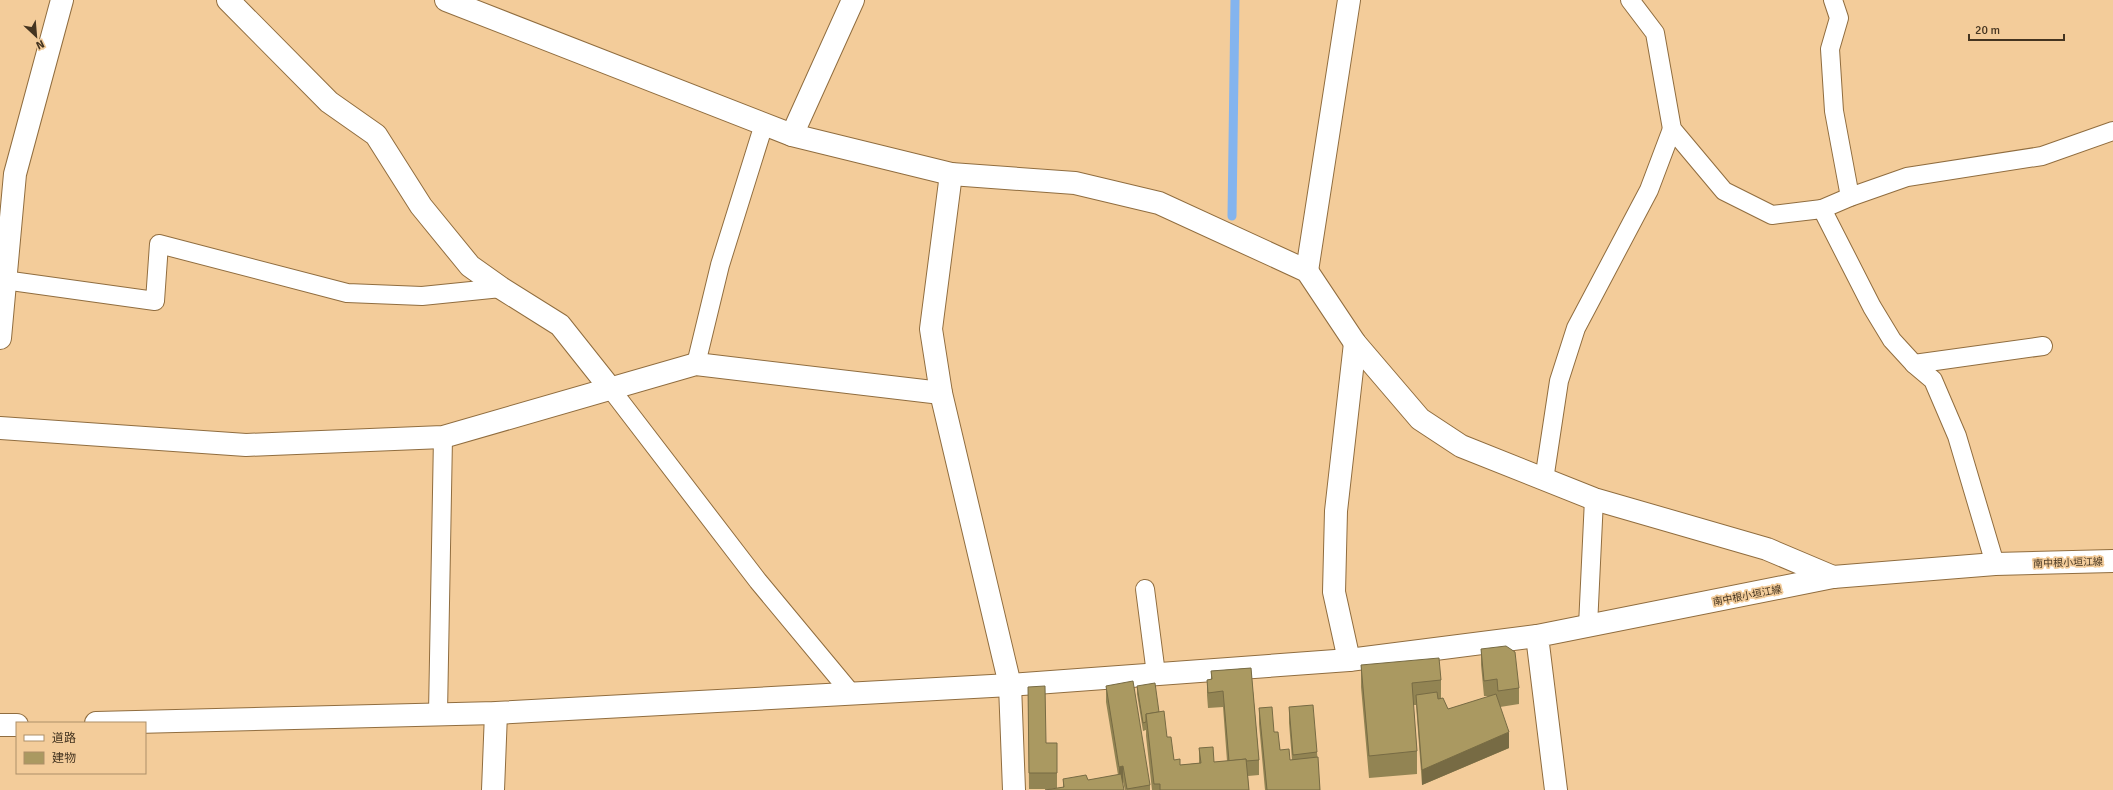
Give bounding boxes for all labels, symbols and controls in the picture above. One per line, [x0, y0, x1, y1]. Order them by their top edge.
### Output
north arrow [16, 16, 56, 56]
scale bar [1969, 16, 2064, 42]
text: 20 m [1975, 23, 2000, 38]
text: N [34, 37, 46, 52]
street label: 南中根小垣江線 [2033, 556, 2103, 570]
street label: 南中根小垣江線 [1712, 583, 1783, 609]
legend [16, 722, 146, 774]
text: 道路 [52, 731, 76, 746]
text: 建物 [52, 751, 76, 766]

